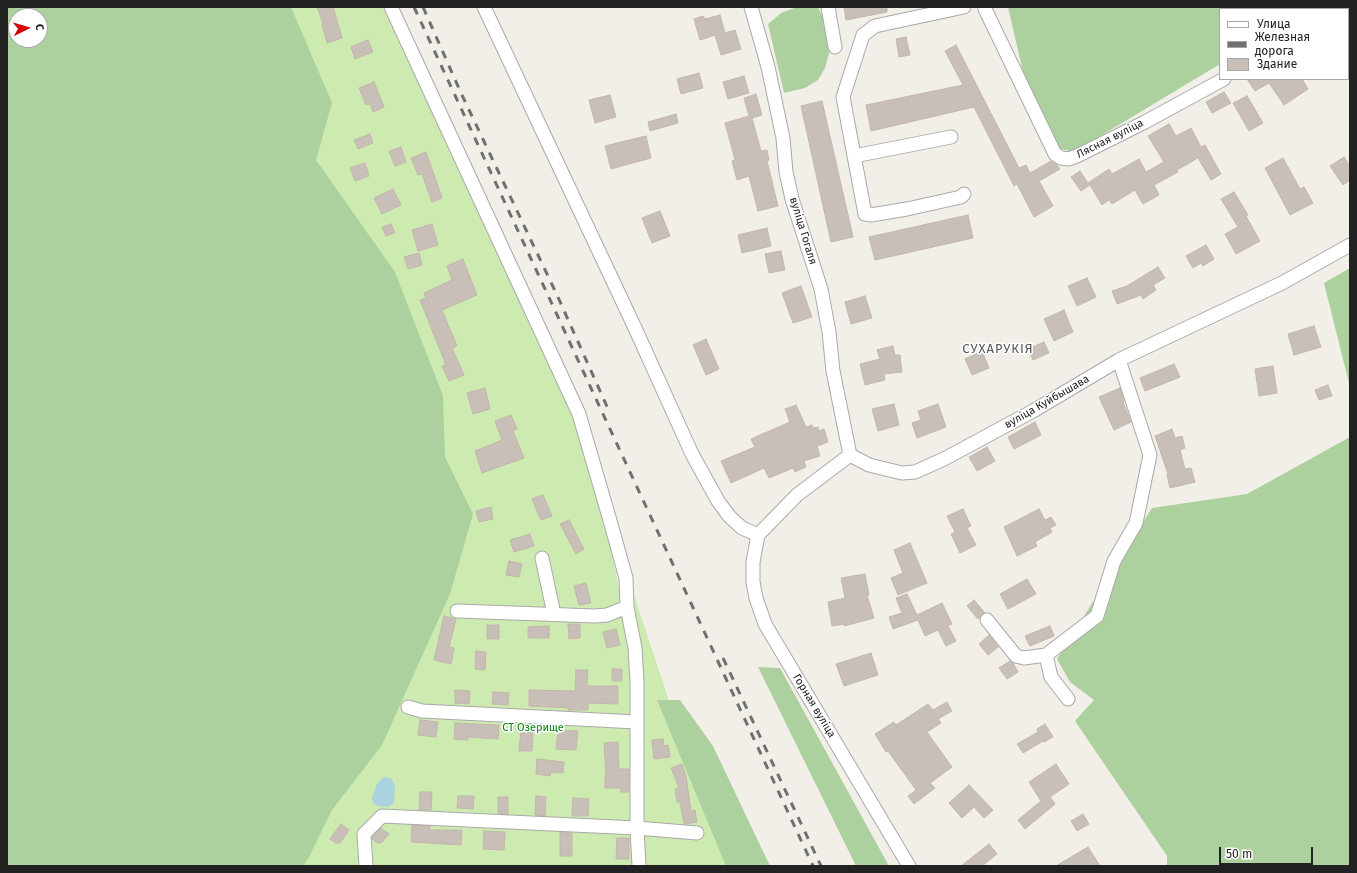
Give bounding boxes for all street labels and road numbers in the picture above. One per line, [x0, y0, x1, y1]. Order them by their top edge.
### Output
street label: Лясная вуліца [1074, 116, 1146, 162]
street label: вуліца Гогаля [787, 196, 819, 266]
street label: вуліца Куйбышава [1002, 372, 1092, 432]
street label: Горная вуліца [790, 672, 838, 740]

